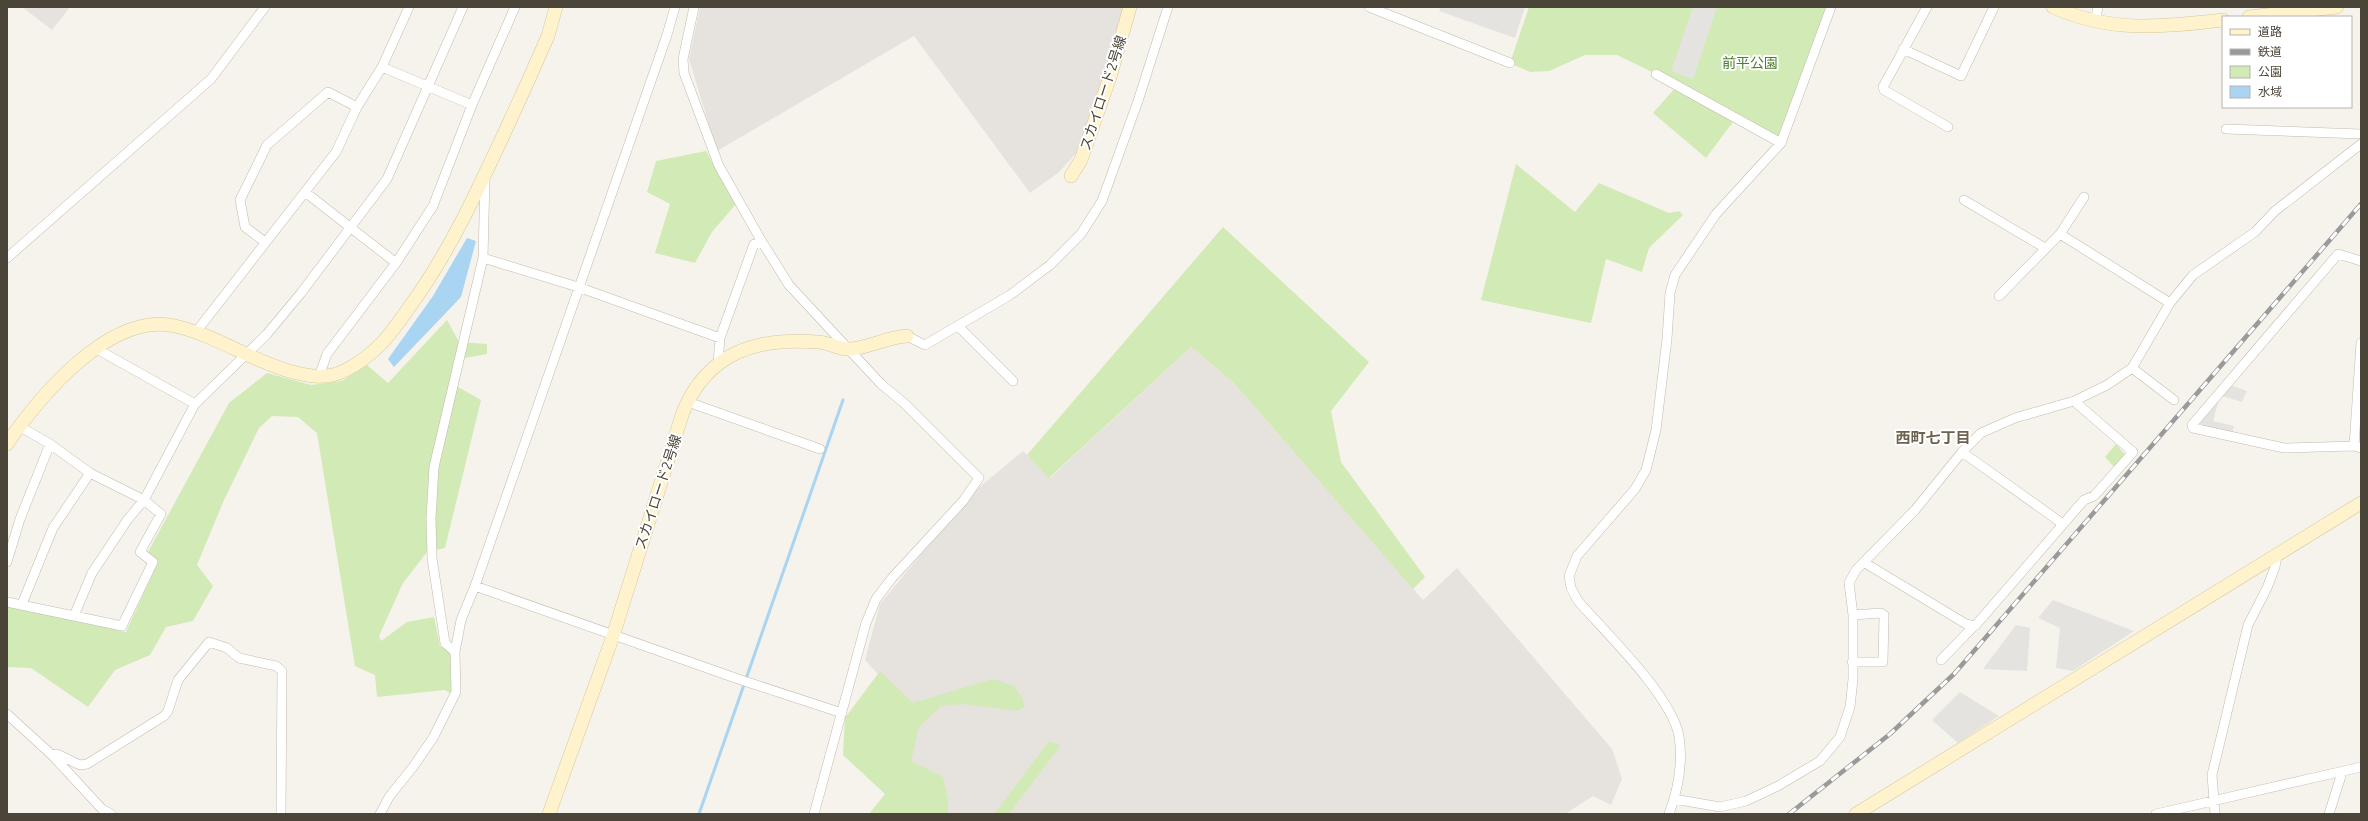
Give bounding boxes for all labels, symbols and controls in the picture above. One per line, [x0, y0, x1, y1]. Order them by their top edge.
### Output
legend [2222, 16, 2352, 108]
text: 道路 [2258, 25, 2282, 38]
street label: スカイロード2号線 [1077, 34, 1129, 152]
text: 鉄道 [2258, 45, 2282, 58]
park label: 前平公園 [1722, 55, 1778, 71]
text: 公園 [2258, 65, 2282, 78]
text: 水域 [2258, 85, 2282, 98]
district label: 西町七丁目 [1895, 429, 1971, 446]
street label: スカイロード2号線 [632, 433, 684, 551]

